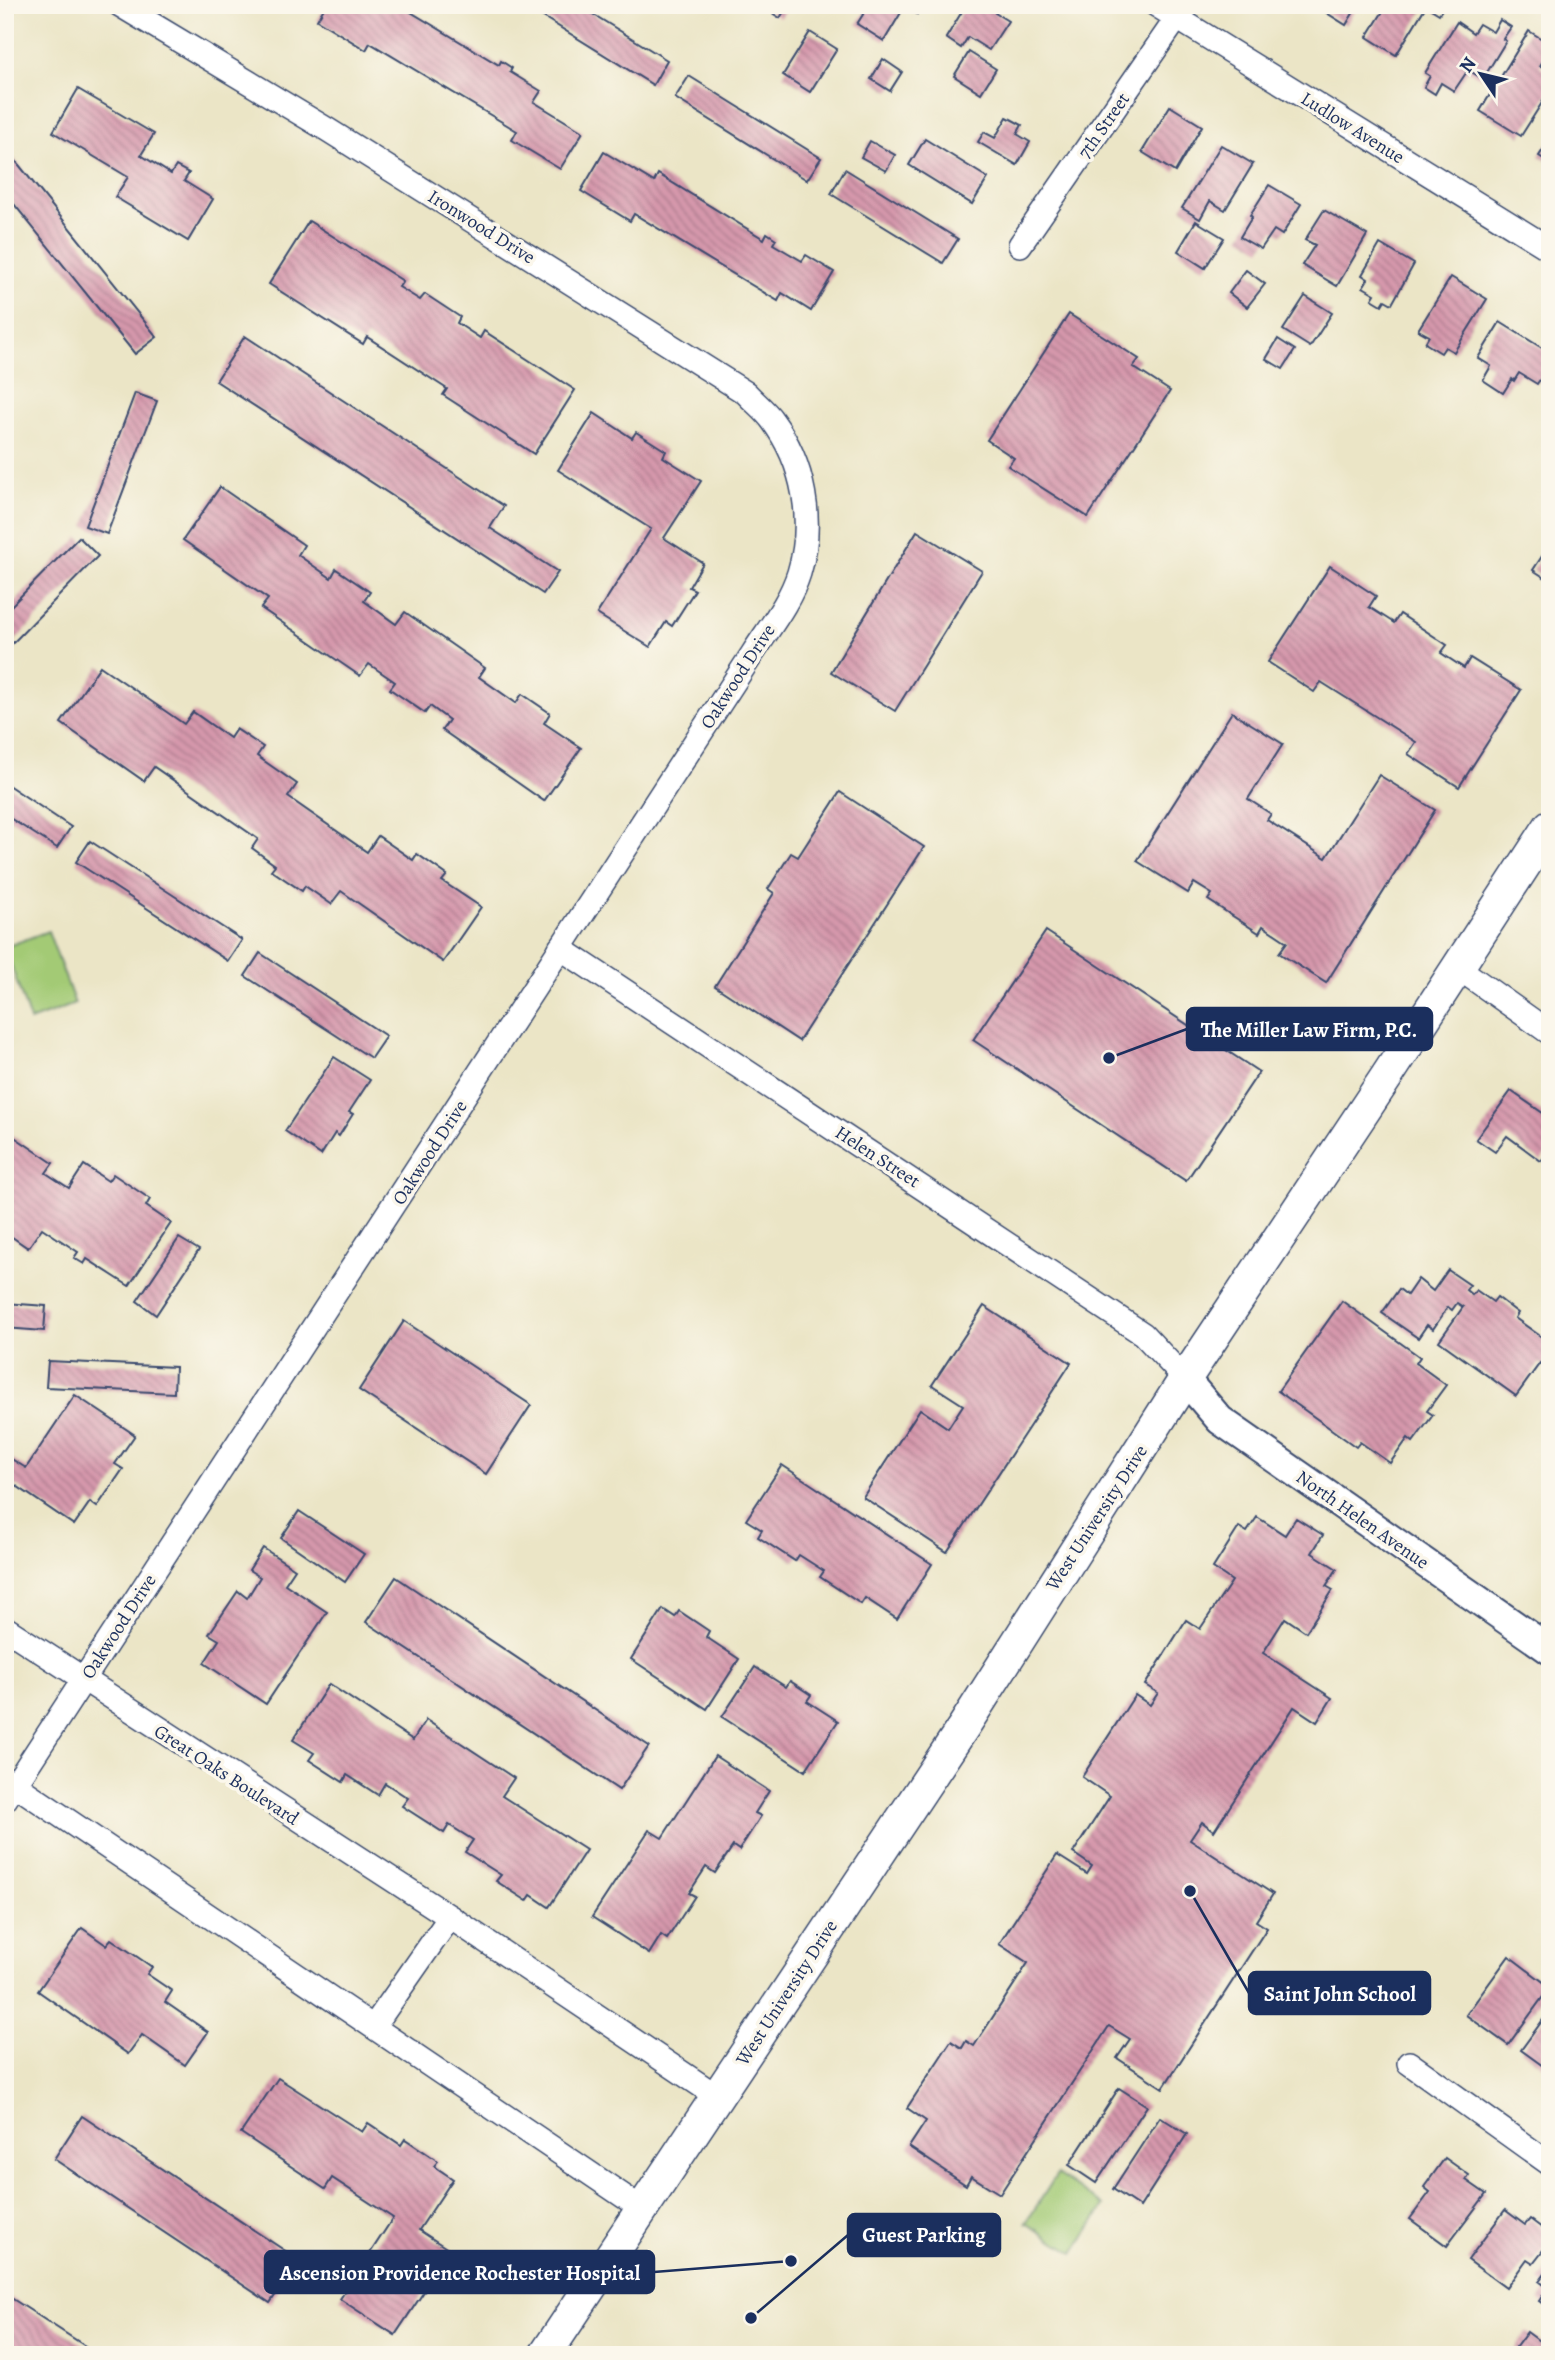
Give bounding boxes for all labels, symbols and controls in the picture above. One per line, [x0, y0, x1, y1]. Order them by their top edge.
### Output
north arrow [1446, 38, 1516, 108]
text: N [1453, 52, 1483, 78]
street label: Ludlow Avenue [1296, 86, 1409, 170]
street label: 7th Street [1072, 87, 1136, 164]
street label: Ironwood Drive [423, 184, 540, 270]
street label: Oakwood Drive [694, 619, 781, 734]
callout: The Miller Law Firm, P.C. [1187, 1008, 1432, 1050]
text: The Miller Law Firm, P.C. [1201, 1016, 1417, 1044]
street label: Oakwood Drive [386, 1095, 473, 1210]
street label: Helen Street [830, 1120, 925, 1194]
street label: West University Drive [1039, 1440, 1154, 1596]
street label: North Helen Avenue [1291, 1464, 1434, 1575]
street label: Oakwood Drive [75, 1569, 162, 1684]
street label: Great Oaks Boulevard [149, 1718, 305, 1832]
street label: West University Drive [729, 1915, 844, 2071]
callout: Saint John School [1249, 1972, 1430, 2014]
text: Saint John School [1264, 1980, 1417, 2008]
callout: Guest Parking [848, 2214, 1000, 2256]
text: Guest Parking [862, 2221, 986, 2249]
callout: Ascension Providence Rochester Hospital [265, 2251, 654, 2293]
text: Ascension Providence Rochester Hospital [279, 2259, 641, 2287]

